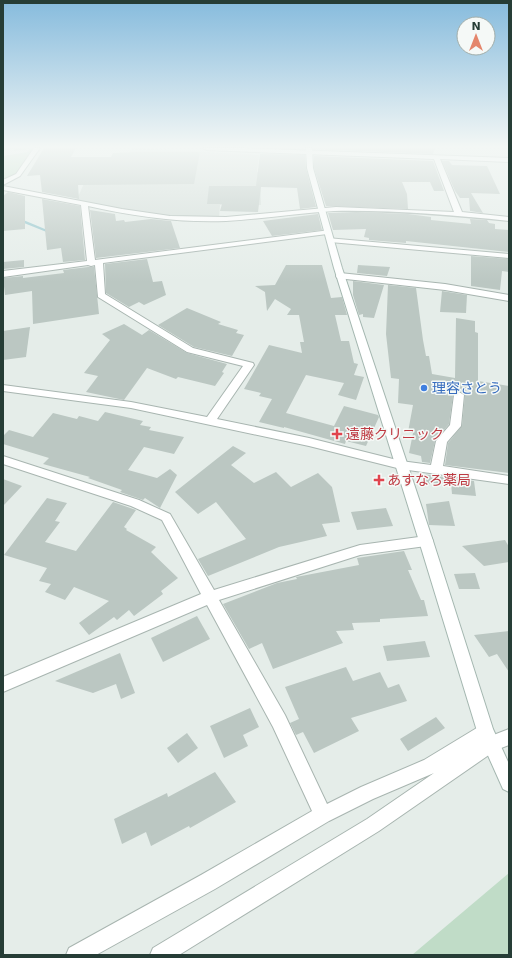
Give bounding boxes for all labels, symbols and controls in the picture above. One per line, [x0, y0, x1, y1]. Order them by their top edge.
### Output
north arrow [456, 16, 496, 56]
text: N [471, 20, 481, 33]
place label: 理容さとう [432, 380, 502, 396]
marker: 理容さとう [419, 383, 429, 393]
place label: 遠藤クリニック [346, 426, 444, 442]
marker: 遠藤クリニック [331, 428, 343, 440]
place label: あすなろ薬局 [387, 472, 471, 488]
marker: あすなろ薬局 [374, 475, 384, 485]

